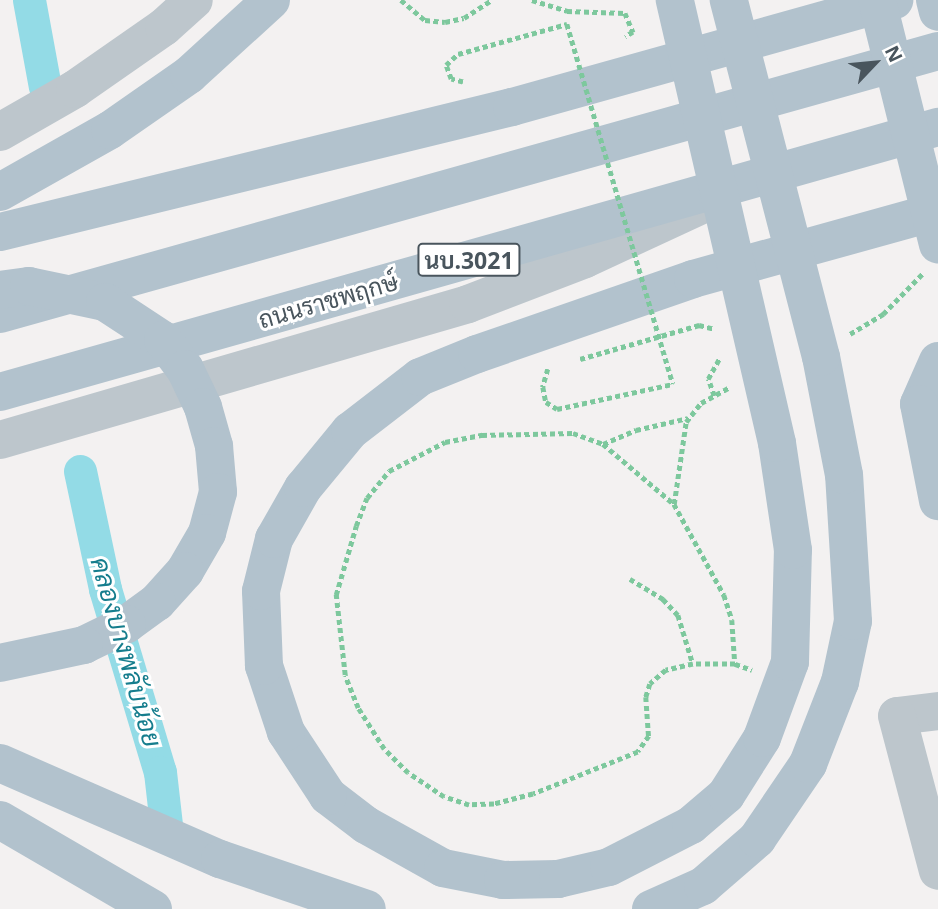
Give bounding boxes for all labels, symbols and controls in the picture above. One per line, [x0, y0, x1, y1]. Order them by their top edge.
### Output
north arrow [840, 28, 910, 98]
text: N [879, 41, 909, 66]
road number: นบ.3021 [416, 241, 522, 280]
street label: ถนนราชพฤกษ์ [255, 266, 401, 334]
water label: คลองบางพลับน้อย [84, 553, 168, 751]

